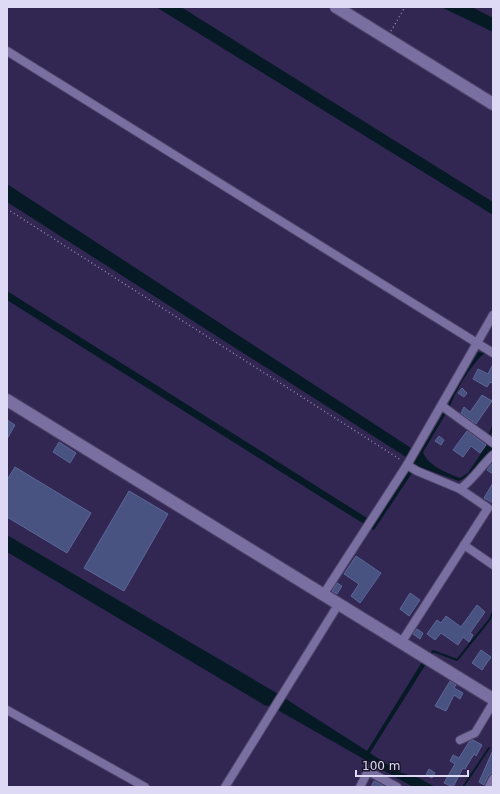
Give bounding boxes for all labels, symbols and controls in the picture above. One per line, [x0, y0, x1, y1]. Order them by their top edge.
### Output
scale bar [356, 752, 468, 778]
text: 100 m [362, 759, 400, 773]

